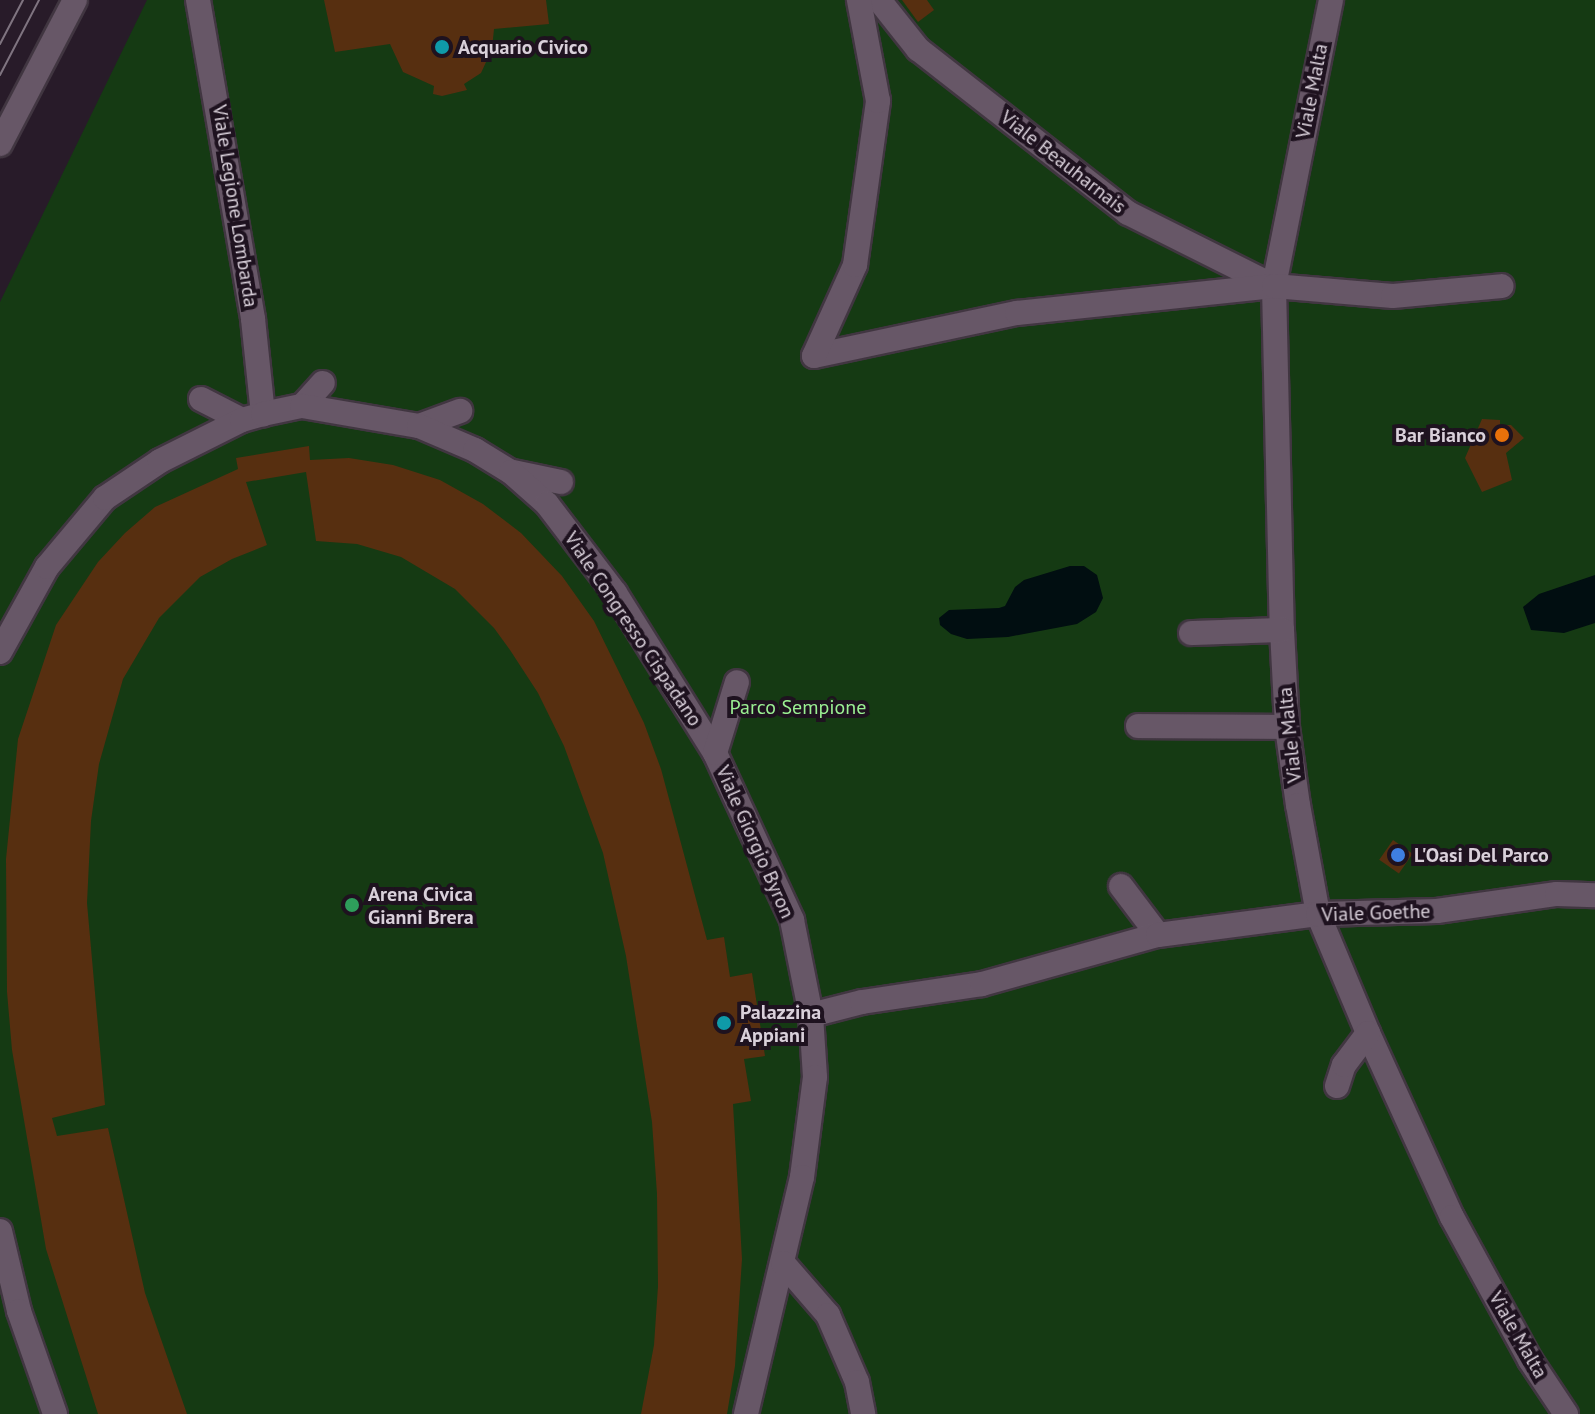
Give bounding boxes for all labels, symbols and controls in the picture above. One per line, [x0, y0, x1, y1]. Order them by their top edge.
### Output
place label: Acquario Civico [458, 35, 588, 59]
marker: Acquario Civico [433, 38, 451, 56]
street label: Viale Malta [1291, 41, 1333, 141]
street label: Viale Legione Lombarda [207, 103, 263, 309]
street label: Viale Beauharnais [995, 106, 1131, 218]
place label: Bar Bianco [1395, 423, 1486, 447]
marker: Bar Bianco [1493, 426, 1511, 444]
street label: Viale Congresso Cispadano [559, 527, 707, 731]
street label: Viale Malta [1273, 686, 1307, 784]
park label: Parco Sempione [730, 695, 866, 719]
street label: Viale Giorgio Byron [711, 762, 799, 922]
place label: L'Oasi Del Parco [1414, 843, 1549, 867]
marker: L'Oasi Del Parco [1389, 846, 1407, 864]
place label: Arena Civica Gianni Brera [368, 882, 474, 929]
marker: Arena Civica Gianni Brera [343, 896, 361, 914]
street label: Viale Goethe [1321, 899, 1431, 927]
place label: Palazzina Appiani [740, 1000, 821, 1047]
marker: Palazzina Appiani [715, 1014, 733, 1032]
street label: Viale Malta [1484, 1287, 1552, 1383]

